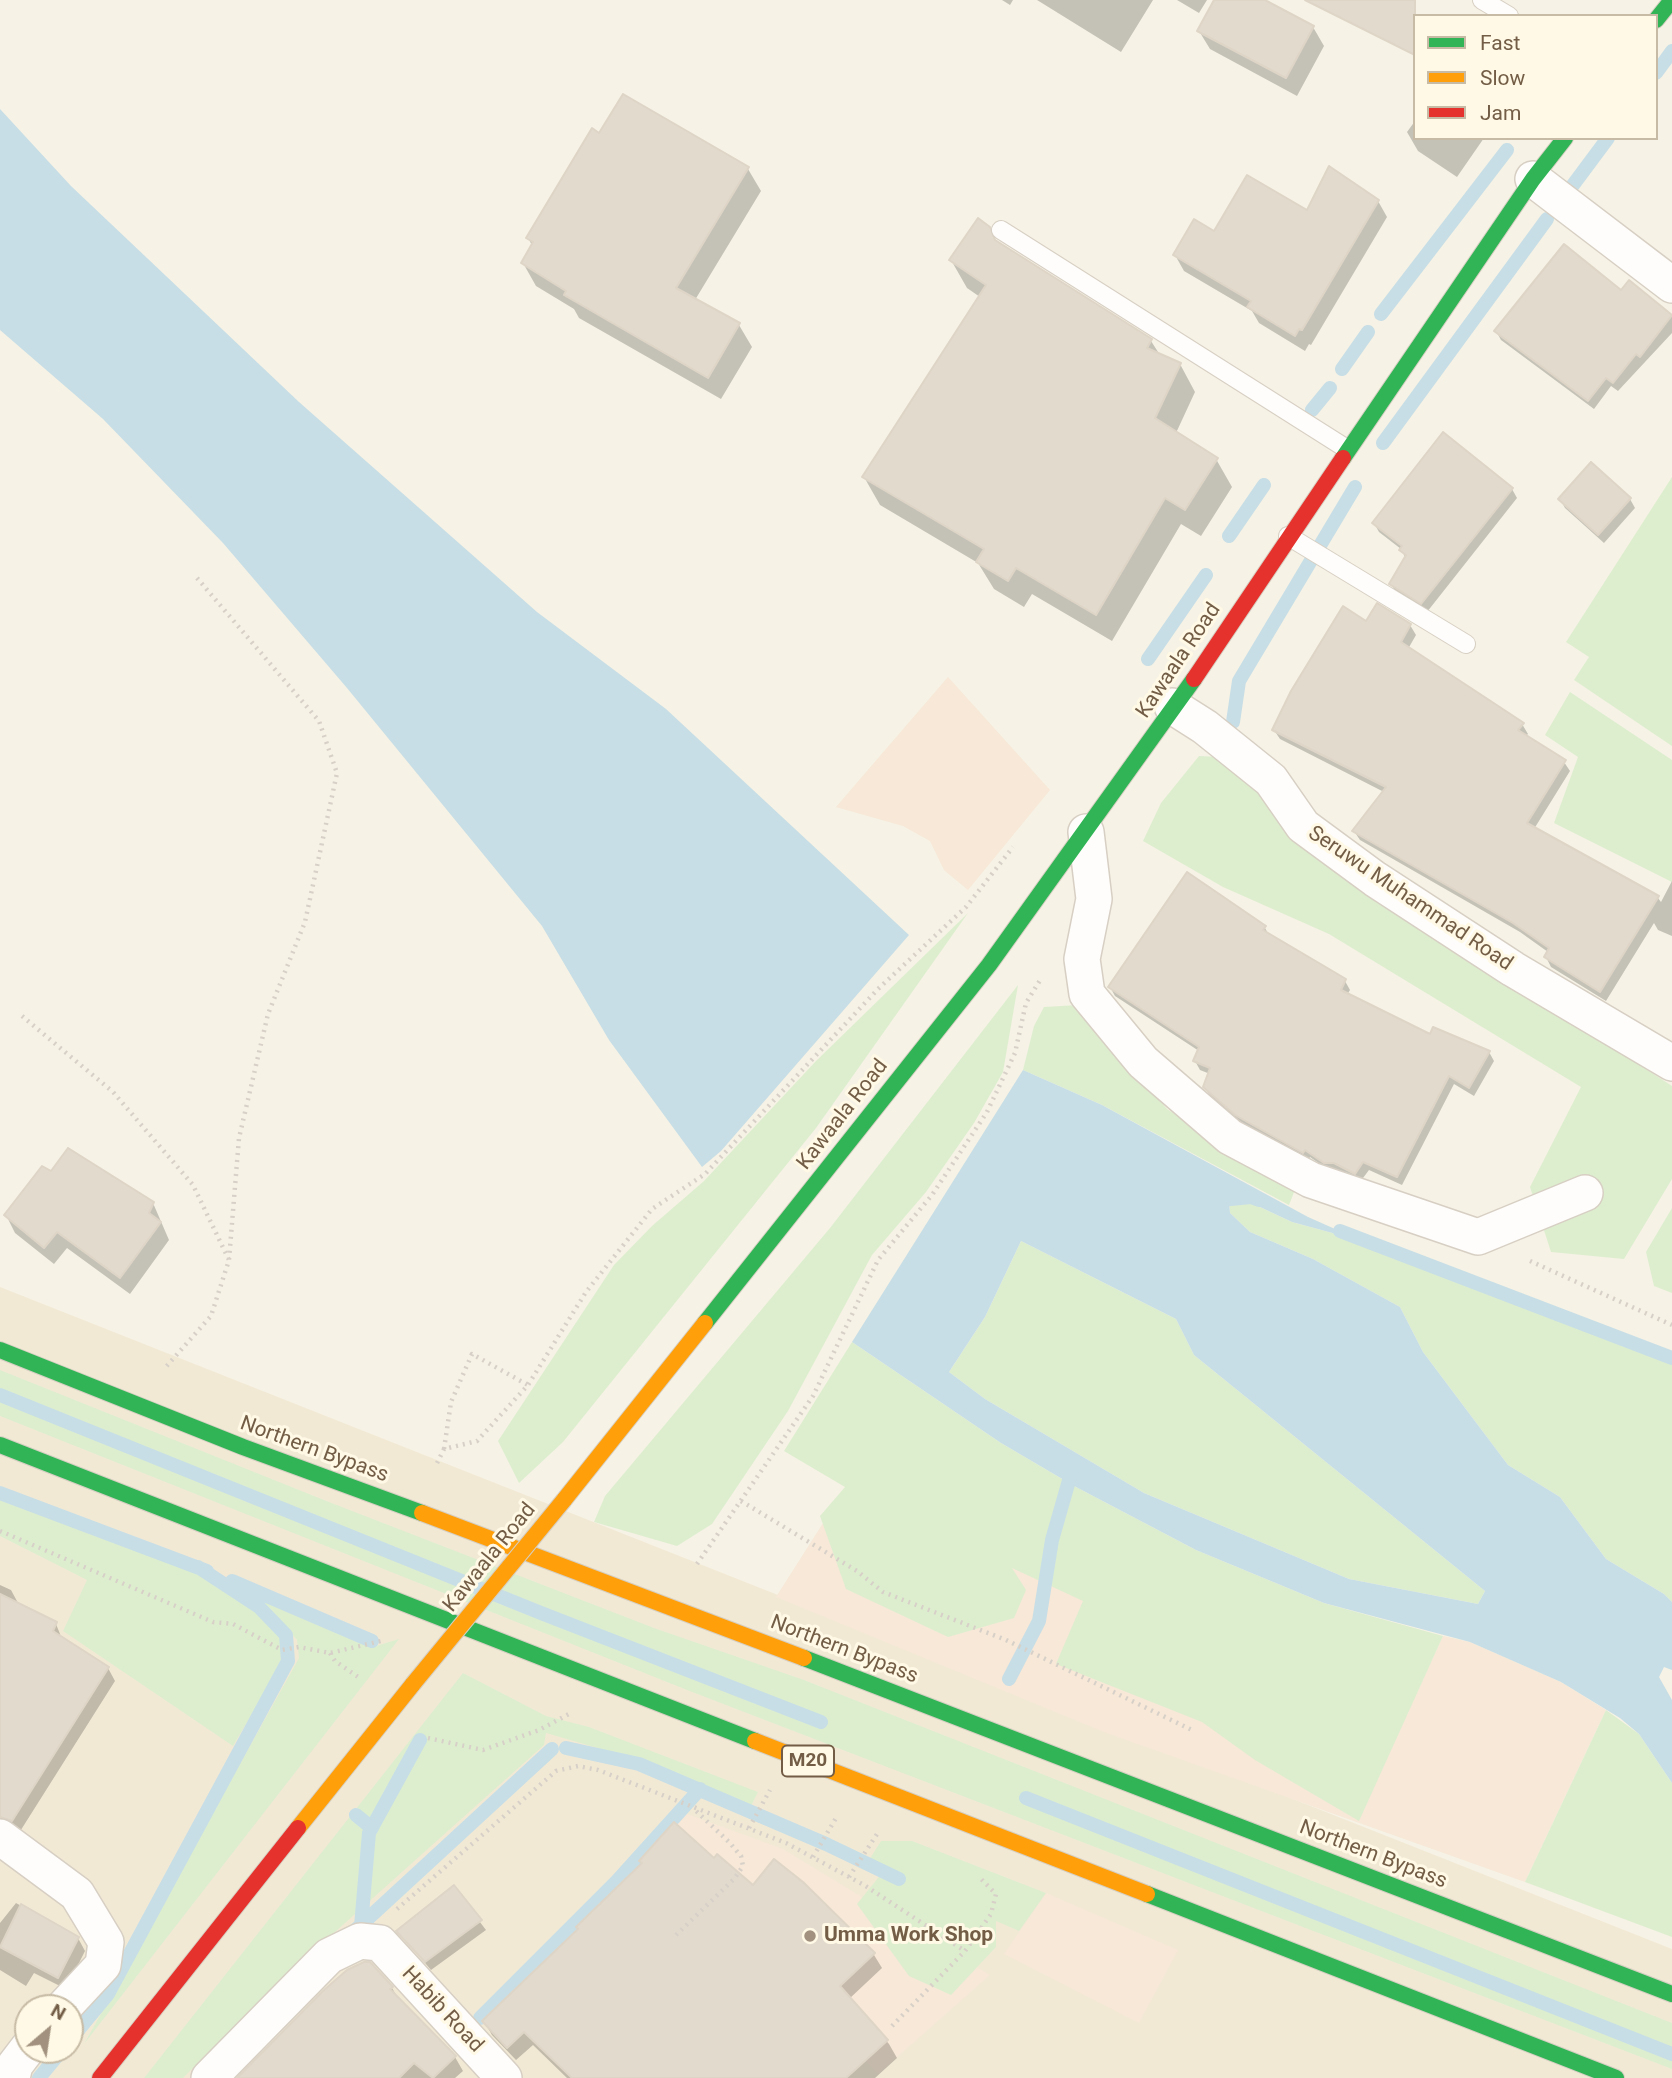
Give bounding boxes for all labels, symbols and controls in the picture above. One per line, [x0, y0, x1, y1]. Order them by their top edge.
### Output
legend [1413, 14, 1658, 140]
text: Fast [1480, 31, 1520, 55]
text: Slow [1480, 66, 1525, 90]
text: Jam [1480, 101, 1521, 125]
street label: Kawaala Road [1131, 599, 1227, 723]
street label: Seruwu Muhammad Road [1303, 821, 1517, 977]
street label: Kawaala Road [792, 1055, 894, 1175]
street label: Northern Bypass [236, 1411, 392, 1489]
street label: Kawaala Road [438, 1498, 542, 1618]
street label: Northern Bypass [767, 1610, 921, 1690]
road number: M20 [782, 1746, 834, 1777]
street label: Northern Bypass [1296, 1815, 1450, 1895]
place label: Umma Work Shop [824, 1923, 993, 1949]
marker: Umma Work Shop [802, 1928, 818, 1944]
street label: Habib Road [396, 1962, 488, 2058]
north arrow [14, 1994, 84, 2064]
text: N [47, 1999, 70, 2025]

